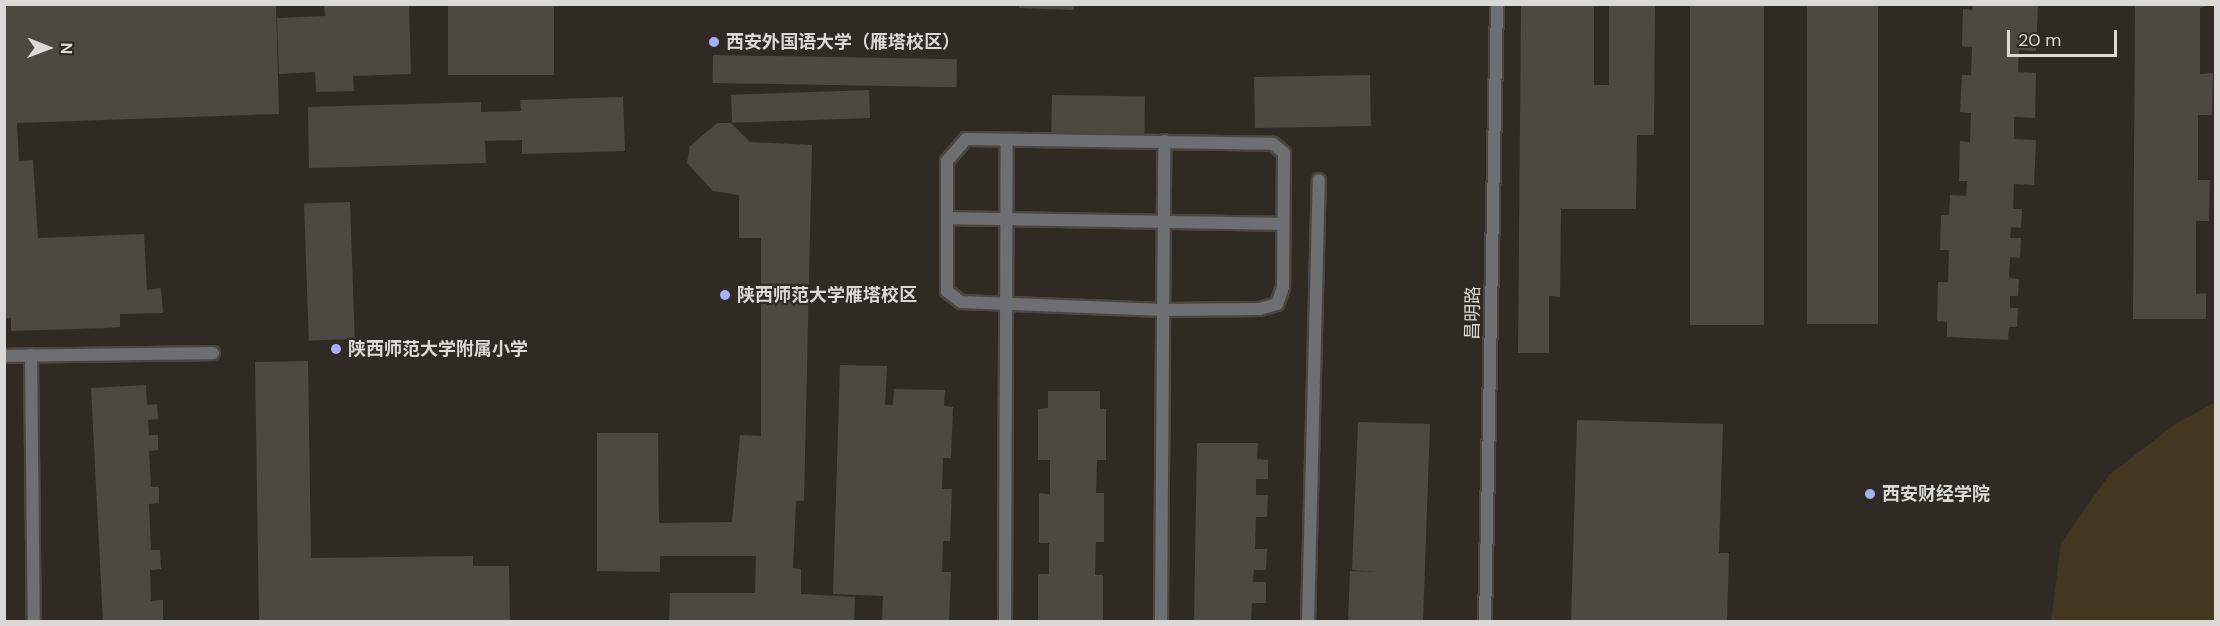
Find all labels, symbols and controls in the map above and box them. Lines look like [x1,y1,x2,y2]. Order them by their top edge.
north arrow [18,18,78,78]
scale bar [2010,18,2120,56]
text: 20 m [2018,28,2061,52]
place label: 西安外国语大学（雁塔校区） [726,31,960,53]
marker: 西安外国语大学（雁塔校区） [707,35,721,49]
text: N [56,42,77,54]
place label: 陕西师范大学雁塔校区 [737,284,917,306]
street label: 昌明路 [1462,286,1484,340]
marker: 陕西师范大学雁塔校区 [718,288,732,302]
place label: 陕西师范大学附属小学 [348,338,528,360]
marker: 陕西师范大学附属小学 [329,342,343,356]
place label: 西安财经学院 [1882,483,1990,505]
marker: 西安财经学院 [1863,487,1877,501]

